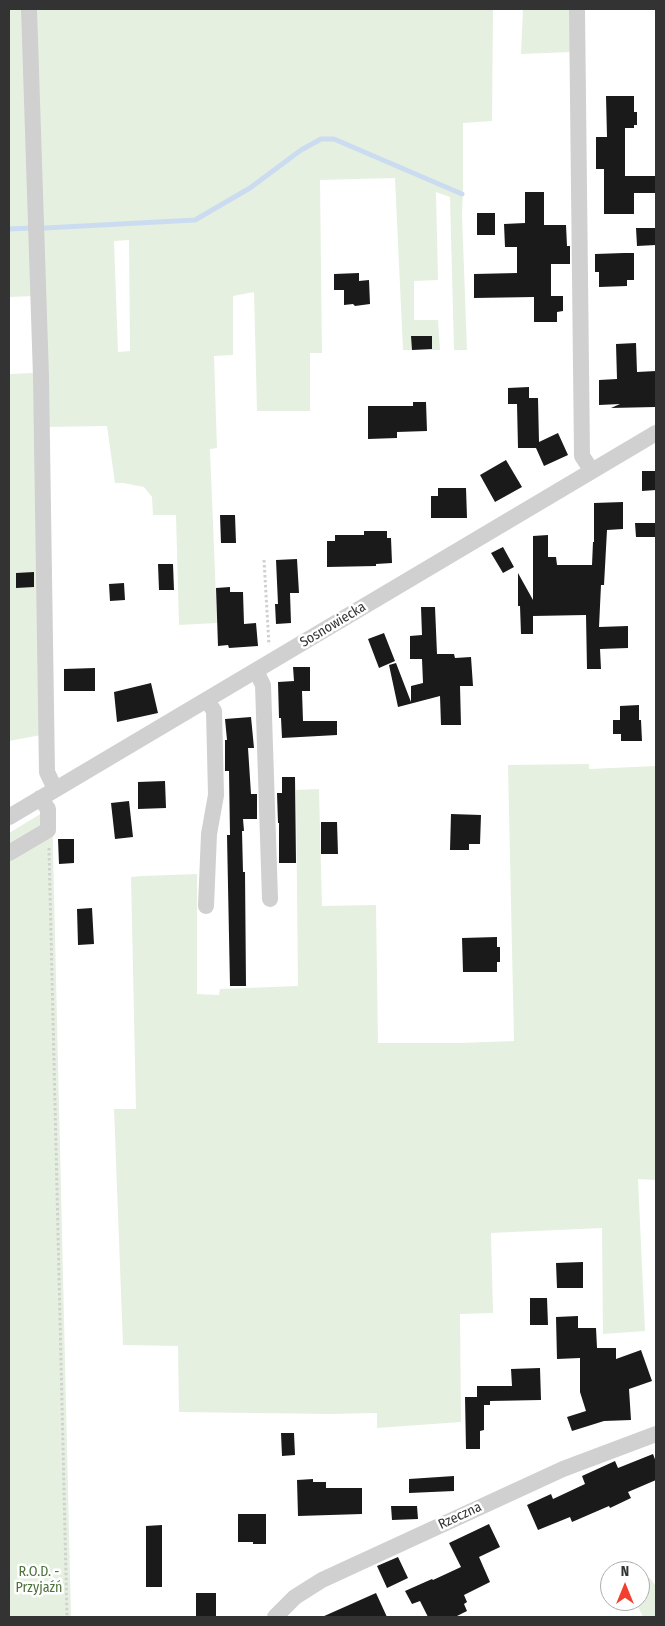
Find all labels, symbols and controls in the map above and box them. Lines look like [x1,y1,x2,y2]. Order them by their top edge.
street label: Sosnowiecka [297,599,369,651]
street label: Rzeczna [436,1499,484,1533]
north arrow [600,1561,650,1611]
text: N [621,1563,629,1580]
park label: R.O.D. - Przyjaźń [16,1564,62,1596]

